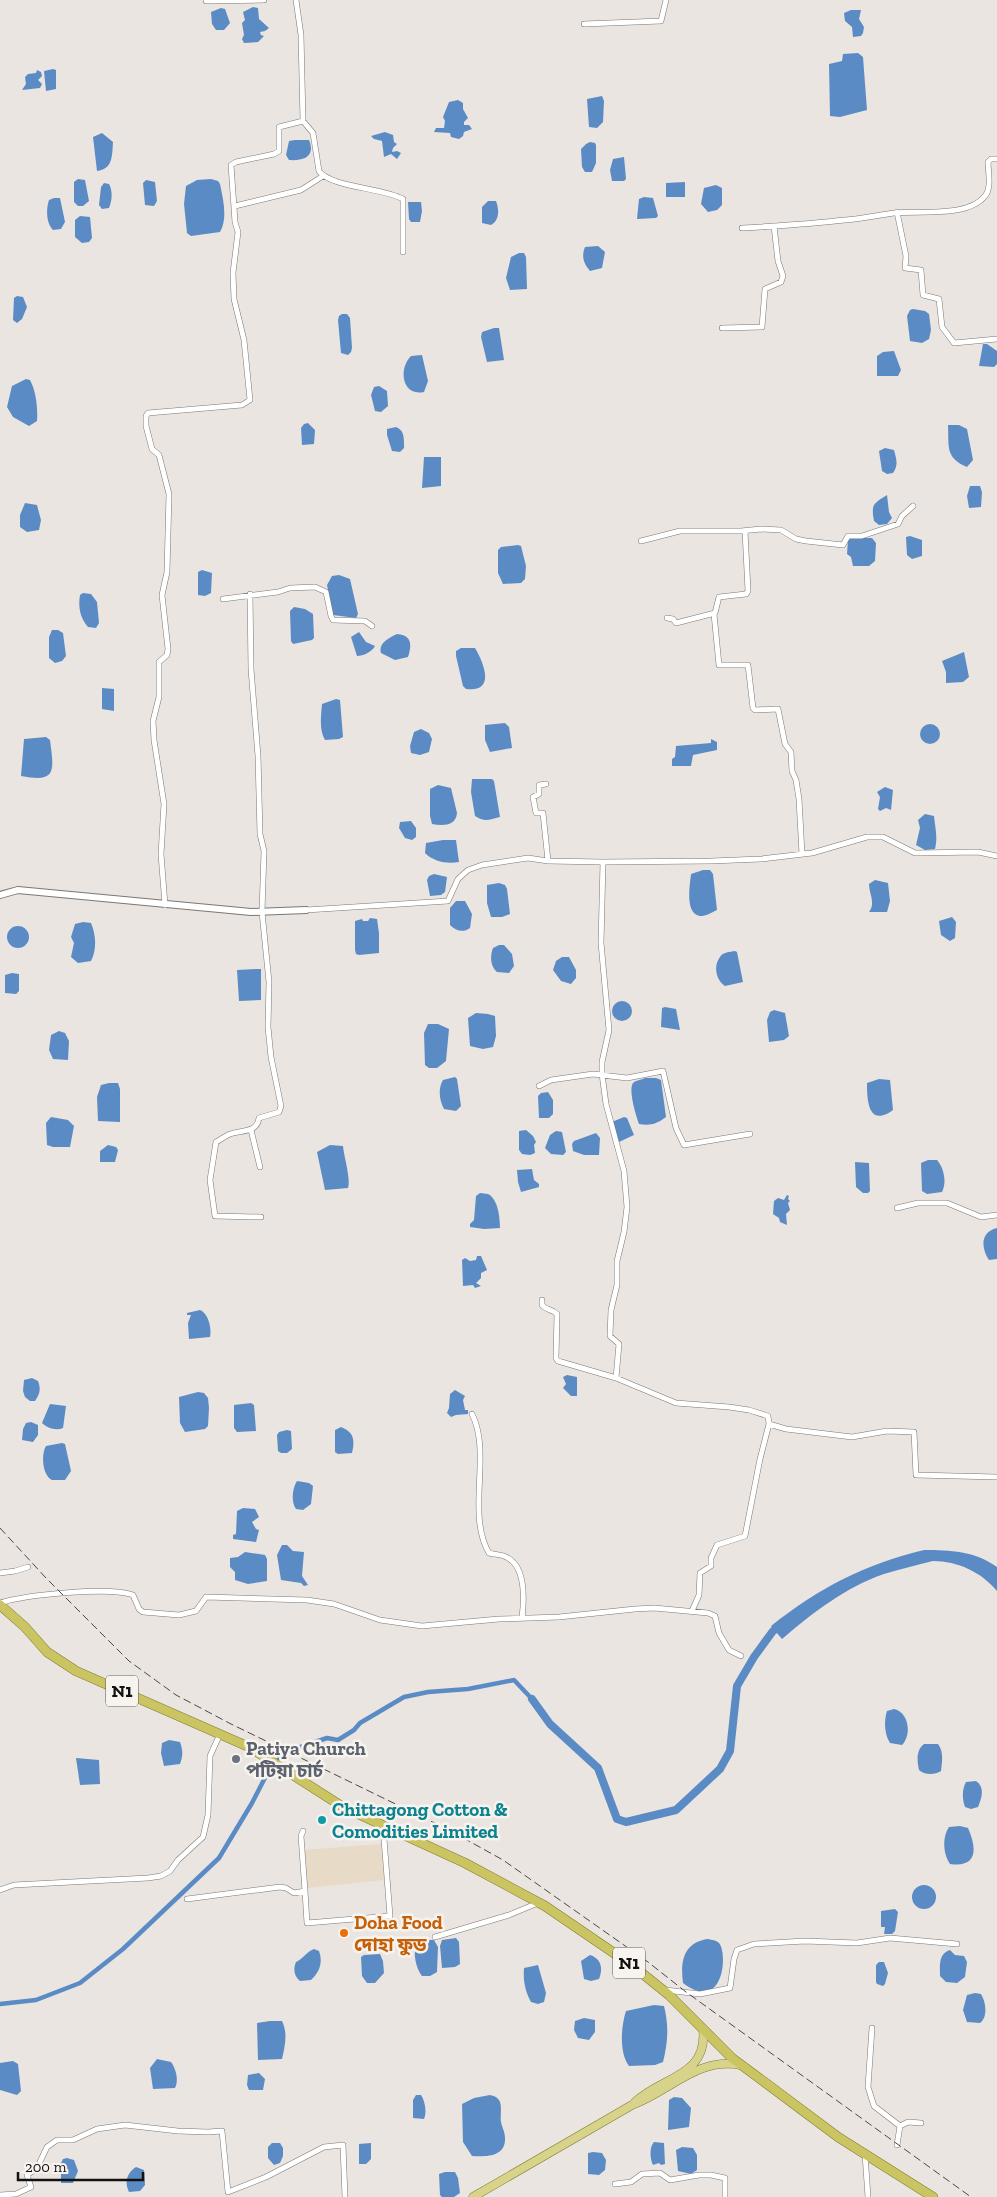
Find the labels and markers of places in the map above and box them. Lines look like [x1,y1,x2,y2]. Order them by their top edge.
place label: Patiya Church পটিয়া চার্চ [246,1737,366,1782]
marker: Patiya Church পটিয়া চার্চ [230,1753,242,1765]
place label: Chittagong Cotton & Comodities Limited [332,1798,508,1843]
marker: Chittagong Cotton & Comodities Limited [316,1814,328,1826]
place label: Doha Food দোহা ফুড [354,1911,443,1956]
marker: Doha Food দোহা ফুড [338,1927,350,1939]

